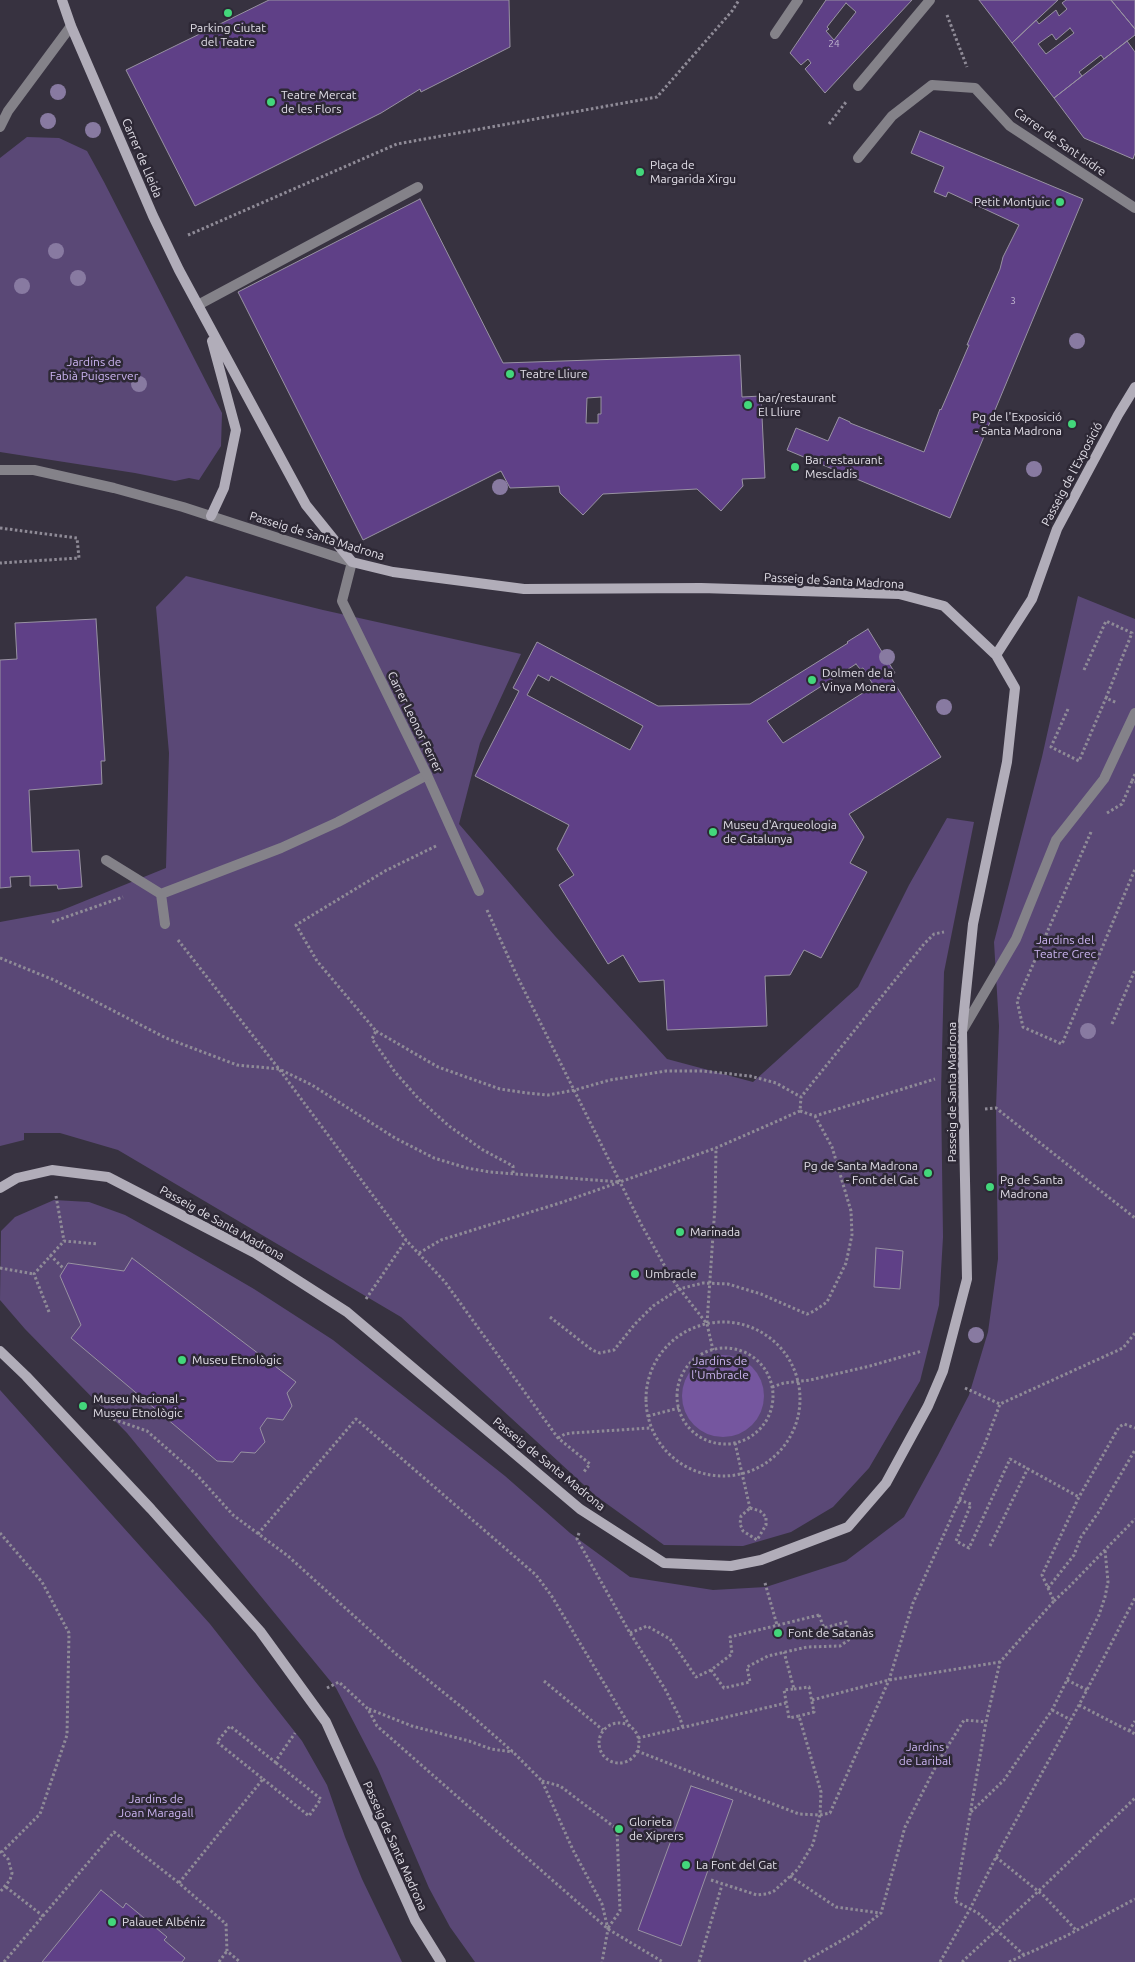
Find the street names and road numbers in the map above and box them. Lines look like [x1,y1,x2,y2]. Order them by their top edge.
street label: Carrer de Sant Isidre [1011,105,1109,179]
street label: Carrer de Lleida [119,116,165,200]
street label: Passeig de l'Exposició [1038,419,1106,529]
street label: Passeig de Santa Madrona [248,509,386,563]
street label: Passeig de Santa Madrona [764,570,904,592]
street label: Carrer Leonor Ferrer [384,669,446,775]
street label: Passeig de Santa Madrona [945,1022,959,1162]
street label: Passeig de Santa Madrona [157,1183,287,1263]
street label: Passeig de Santa Madrona [490,1414,608,1514]
street label: Passeig de Santa Madrona [360,1779,430,1913]

